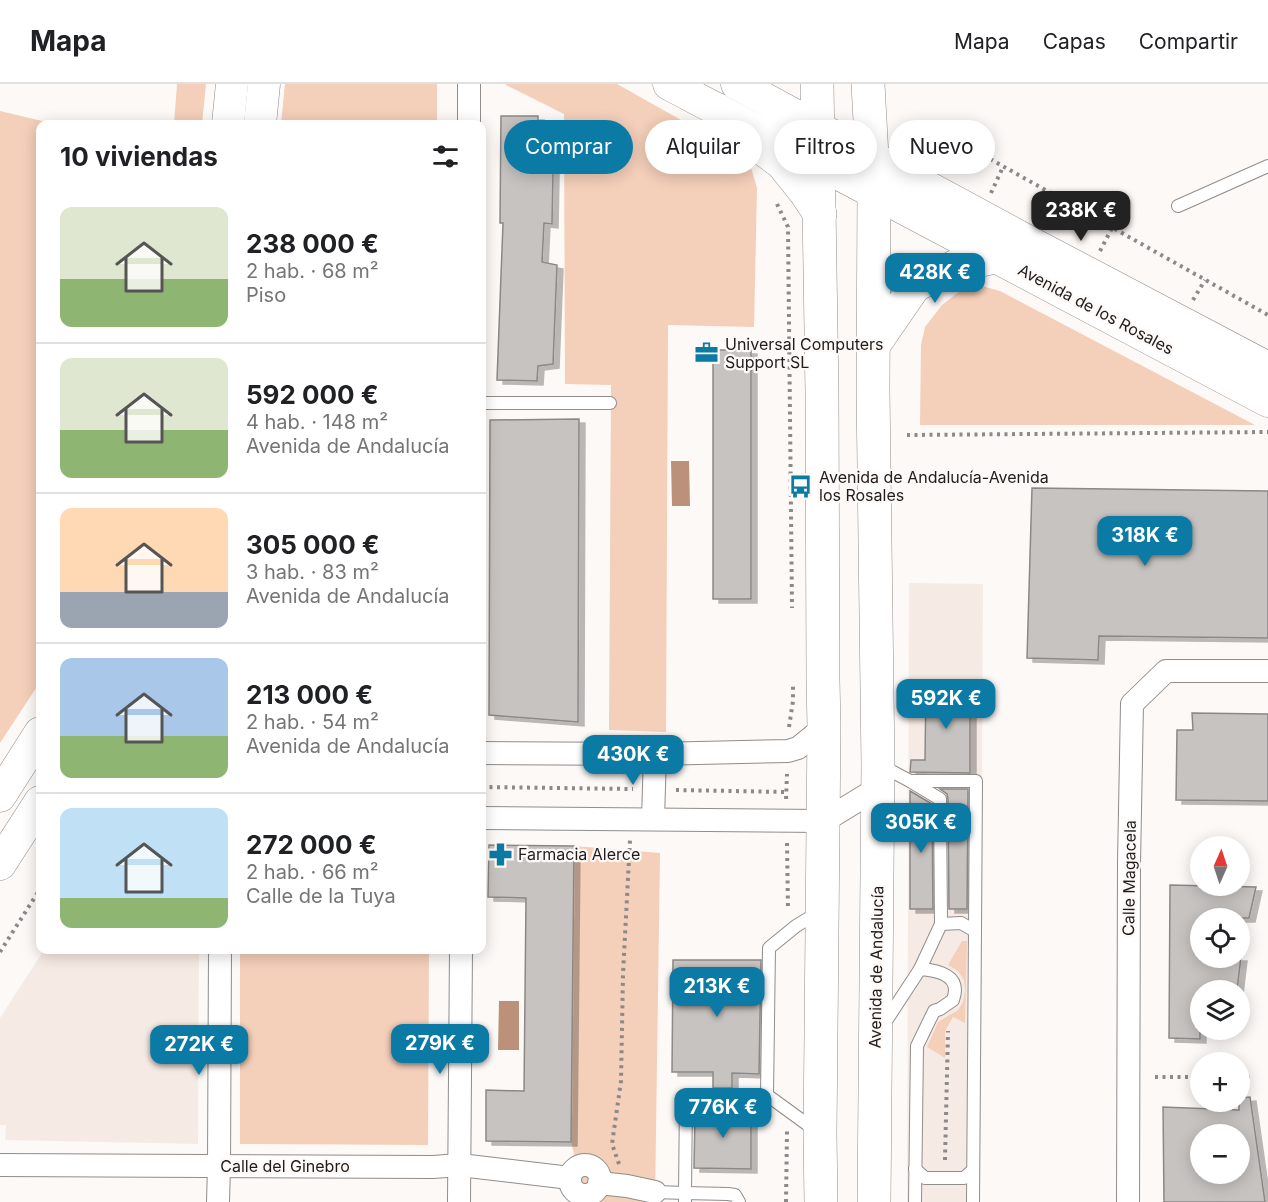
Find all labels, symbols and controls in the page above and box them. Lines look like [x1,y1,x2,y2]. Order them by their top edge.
text: Mapa [30,24,107,58]
text: Mapa [954,29,1010,54]
text: Capas [1043,29,1106,54]
text: Compartir [1139,29,1238,54]
chip: Comprar [504,120,633,174]
chip: Alquilar [645,120,762,174]
chip: Filtros [774,120,877,174]
chip: Nuevo [889,120,995,174]
icon: filters [429,140,462,173]
text: 10 viviendas [60,141,218,172]
pin: 238K € [1032,191,1130,242]
text: 238K € [1045,198,1117,222]
text: 238 000 € [246,228,379,259]
icon: home [108,231,180,303]
pin: 428K € [886,253,984,304]
text: 2 hab. · 68 m² [246,259,379,283]
street label: Avenida de los Rosales [1015,259,1177,359]
text: 428K € [899,260,971,284]
text: Piso [246,283,286,307]
place label: Universal Computers Support SL [725,334,884,372]
office icon: Universal Computers Support SL [694,340,720,366]
text: 592 000 € [246,379,379,410]
icon: home [108,382,180,454]
text: 4 hab. · 148 m² [246,410,388,434]
text: Avenida de Andalucía [246,434,450,458]
place label: Avenida de Andalucía-Avenida los Rosales [819,467,1049,505]
bus stop icon: Avenida de Andalucía-Avenida los Rosales [788,473,814,499]
pin: 318K € [1096,516,1194,567]
text: 318K € [1111,523,1179,547]
text: 305 000 € [246,529,380,560]
icon: home [108,532,180,604]
text: 3 hab. · 83 m² [246,560,379,584]
text: Avenida de Andalucía [246,584,450,608]
text: 213 000 € [246,679,373,710]
pin: 592K € [897,679,995,730]
icon: home [108,682,180,754]
text: 592K € [910,686,982,710]
text: 2 hab. · 54 m² [246,710,379,734]
text: Avenida de Andalucía [246,734,450,758]
pin: 430K € [584,735,682,786]
text: 430K € [597,742,669,766]
pin: 305K € [872,803,970,854]
text: 305K € [885,810,957,834]
street label: Calle Magacela [1118,820,1140,936]
text: 272 000 € [246,829,377,860]
icon: home [108,832,180,904]
north arrow [1190,836,1250,896]
map controls [1190,836,1250,1184]
pharmacy icon: Farmacia Alerce [487,841,513,867]
place label: Farmacia Alerce [518,844,640,864]
text: 2 hab. · 66 m² [246,860,379,884]
text: Calle de la Tuya [246,884,396,908]
street label: Avenida de Andalucía [865,885,887,1049]
button: locate [1190,908,1250,968]
pin: 213K € [668,967,766,1018]
text: 213K € [684,974,750,998]
button: layers [1190,980,1250,1040]
pin: 279K € [391,1024,489,1075]
pin: 272K € [150,1025,248,1076]
text: 279K € [405,1031,475,1055]
text: 272K € [164,1032,234,1056]
button: + [1190,1052,1250,1112]
pin: 776K € [674,1088,772,1139]
text: 776K € [688,1095,758,1119]
button: − [1190,1124,1250,1184]
street label: Calle del Ginebro [220,1156,350,1176]

